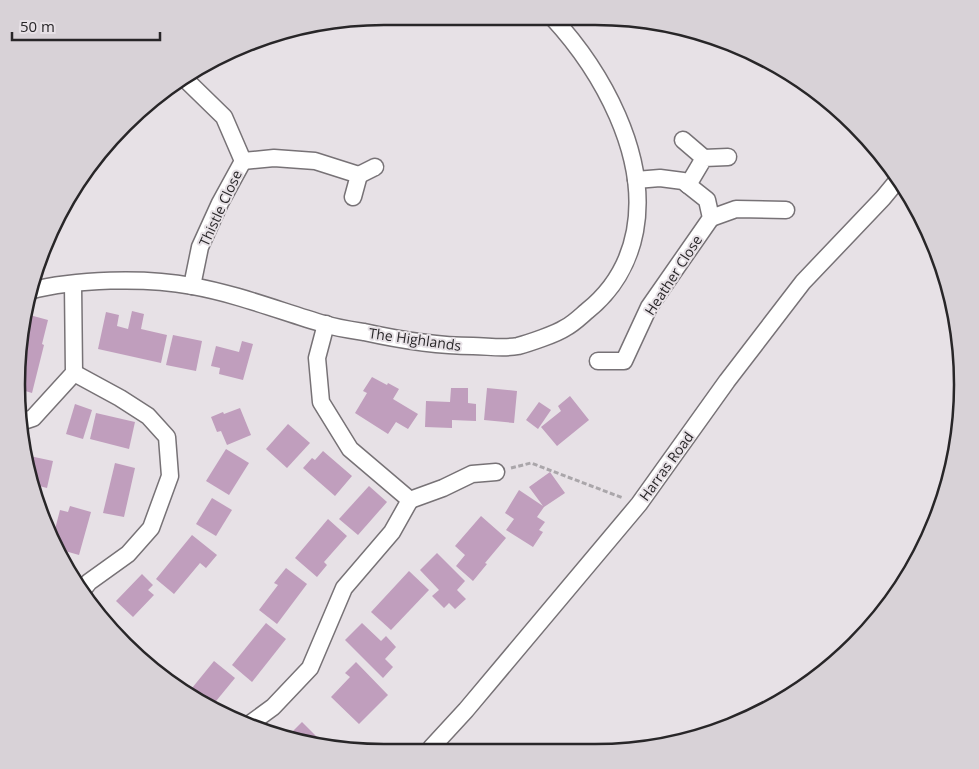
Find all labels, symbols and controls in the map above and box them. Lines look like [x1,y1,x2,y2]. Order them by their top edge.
scale bar [12,10,160,42]
text: 50 m [20,16,55,36]
street label: Thistle Close [194,167,246,249]
street label: Heather Close [640,231,706,319]
street label: The Highlands [368,323,463,355]
street label: Harras Road [634,428,698,504]

